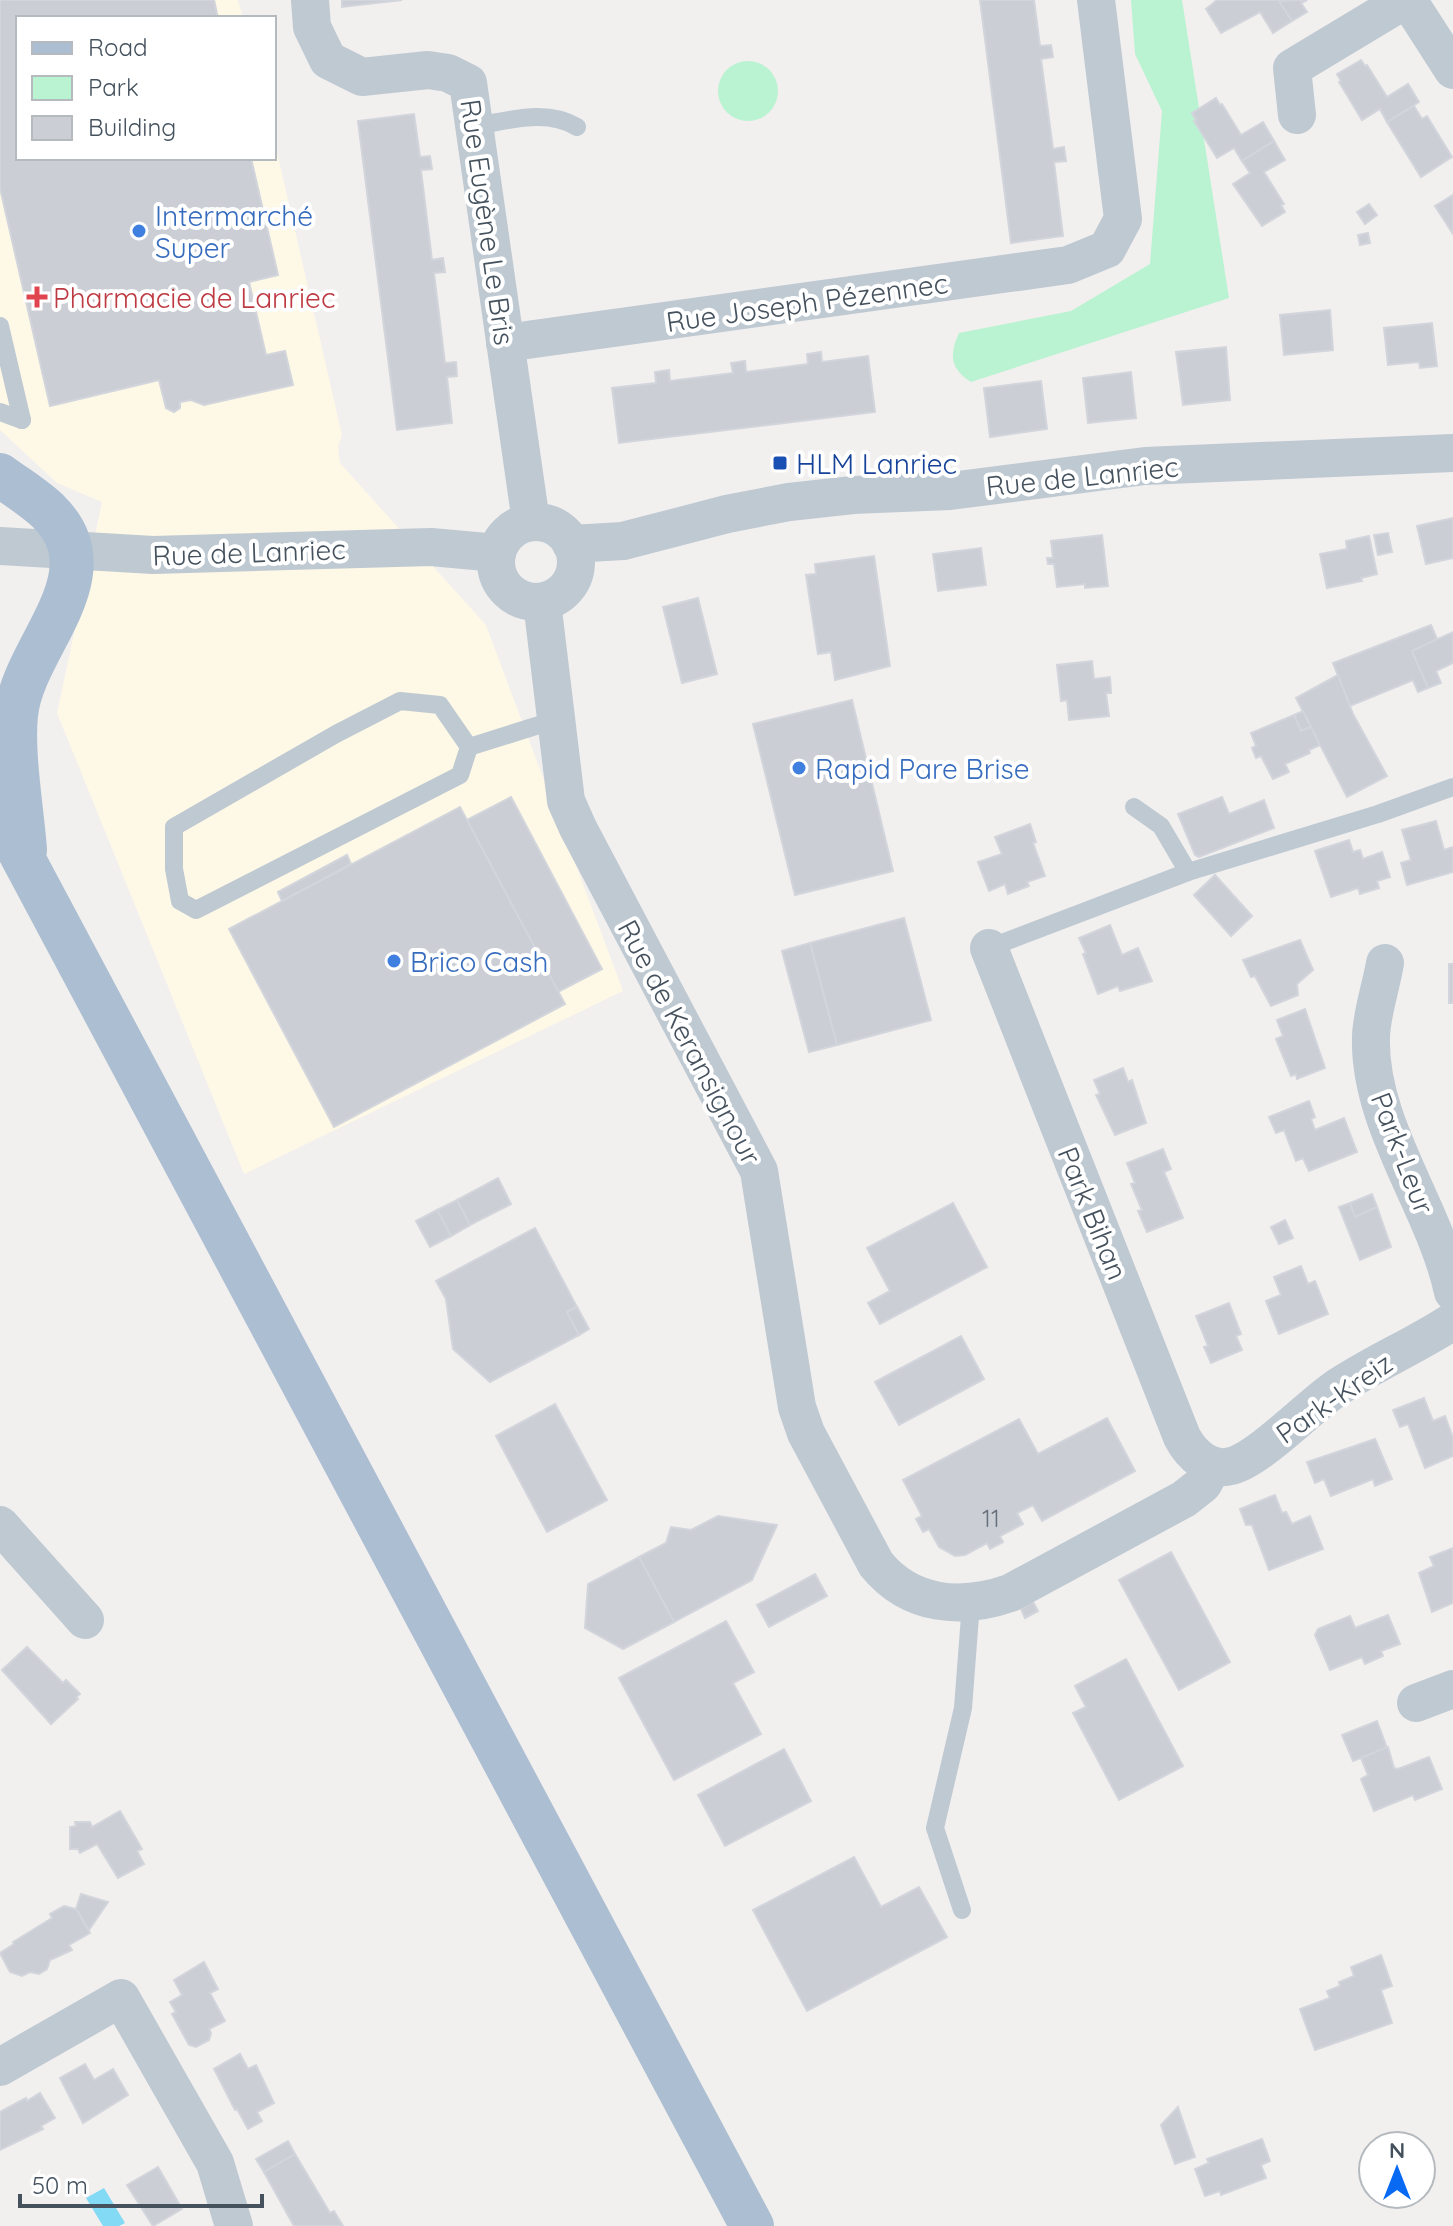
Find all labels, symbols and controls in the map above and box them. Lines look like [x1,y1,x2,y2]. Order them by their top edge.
legend [16,16,276,160]
text: Road [88,32,148,62]
text: Park [88,72,139,102]
street label: Rue Eugène Le Bris [453,97,523,347]
text: Building [88,112,176,142]
place label: Intermarché Super [155,198,313,265]
marker: Intermarché Super [130,222,148,240]
street label: Rue Joseph Pézennec [664,265,950,339]
place label: Pharmacie de Lanriec [53,280,335,315]
marker: Pharmacie de Lanriec [28,288,46,306]
place label: HLM Lanriec [796,446,957,481]
street label: Rue de Lanriec [984,448,1180,504]
marker: HLM Lanriec [771,454,789,472]
street label: Rue de Lanriec [152,531,346,573]
place label: Rapid Pare Brise [815,751,1030,786]
marker: Rapid Pare Brise [790,759,808,777]
street label: Rue de Keransignour [611,914,770,1171]
place label: Brico Cash [410,944,548,979]
marker: Brico Cash [385,952,403,970]
street label: Park-Leur [1364,1087,1442,1219]
street label: Park Bihan [1051,1141,1135,1285]
street label: Park-Kreiz [1269,1345,1399,1451]
house number: 11 [982,1503,1000,1533]
north arrow [1357,2130,1437,2210]
text: N [1389,2136,1405,2164]
scale bar [20,2158,262,2208]
text: 50 m [32,2170,88,2200]

